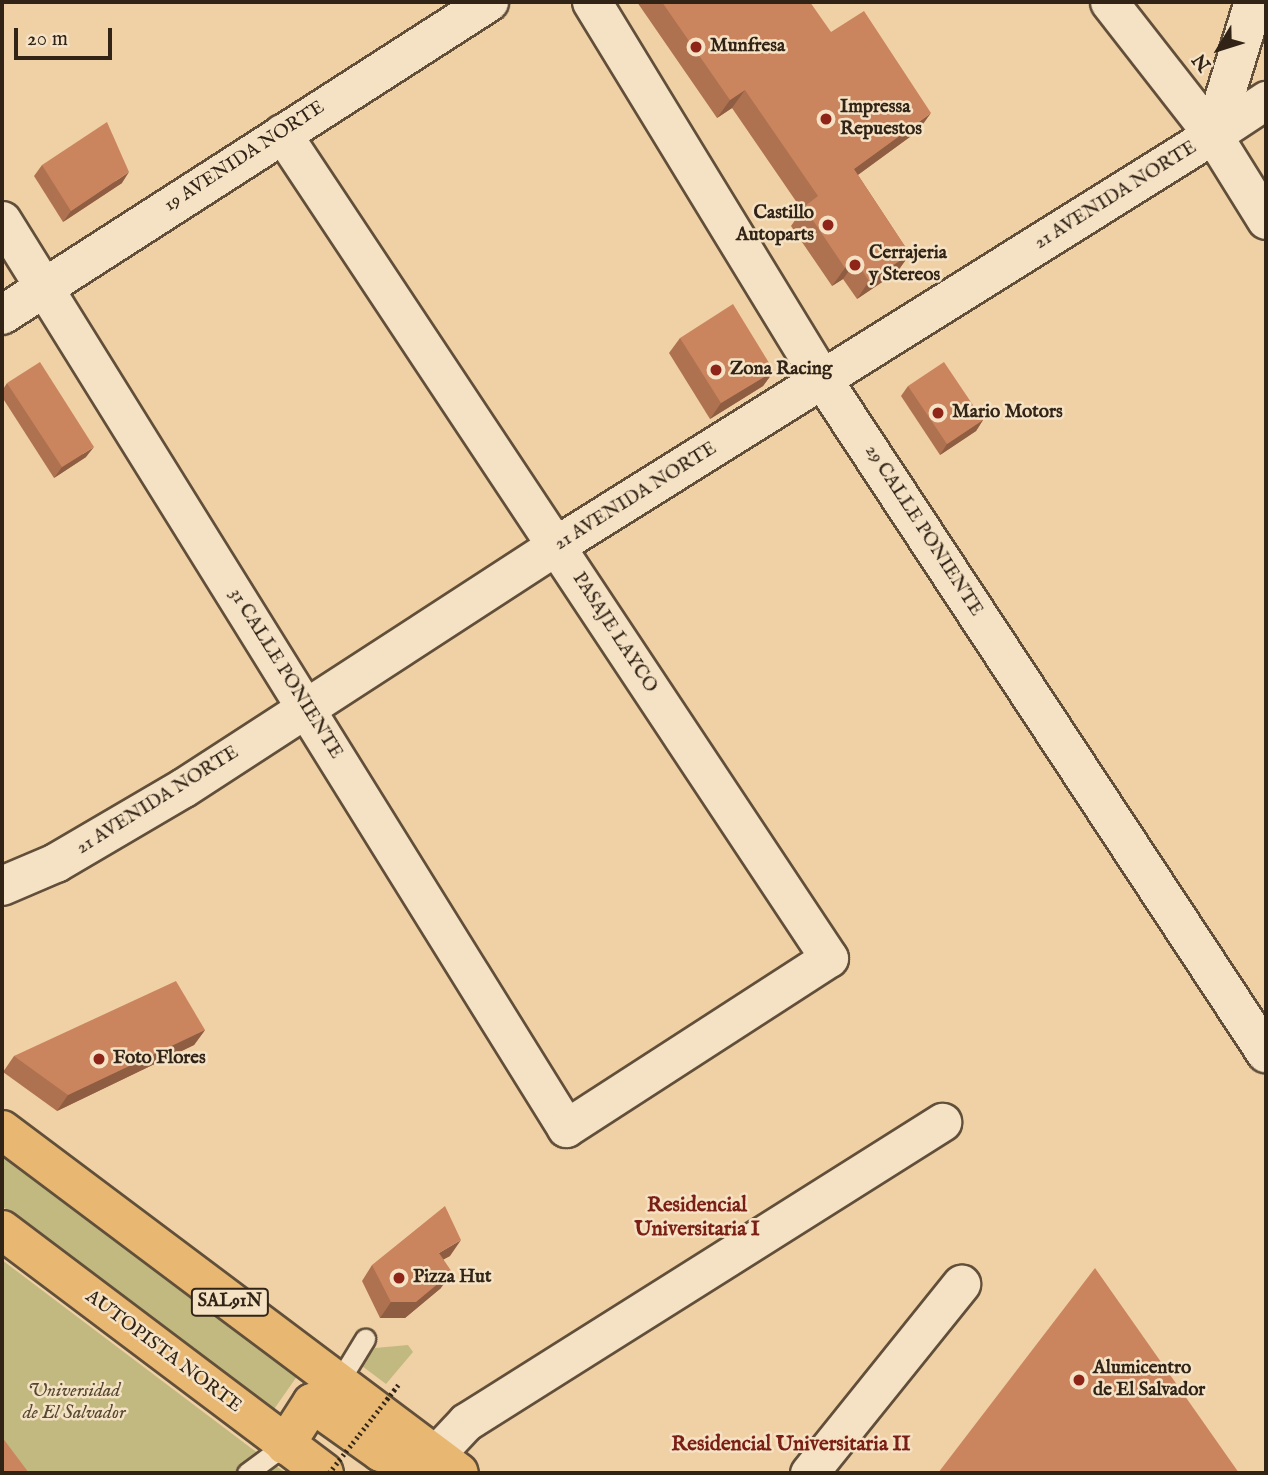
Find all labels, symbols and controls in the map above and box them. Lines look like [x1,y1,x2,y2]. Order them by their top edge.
scale bar [18,14,116,58]
north arrow [1184,14,1254,84]
text: 20 m [27,26,68,53]
place label: Munfresa [710,36,785,58]
marker: Munfresa [688,39,704,55]
text: N [1188,48,1217,76]
street label: 19 AVENIDA NORTE [161,97,329,217]
place label: Impressa Repuestos [840,97,922,141]
marker: Impressa Repuestos [818,111,834,127]
street label: 21 AVENIDA NORTE [1031,137,1201,255]
place label: Castillo Autoparts [736,203,814,247]
marker: Castillo Autoparts [820,217,836,233]
place label: Cerrajeria y Stereos [869,243,947,287]
marker: Cerrajeria y Stereos [847,257,863,273]
place label: Zona Racing [730,359,832,381]
marker: Zona Racing [708,362,724,378]
place label: Mario Motors [952,402,1063,424]
marker: Mario Motors [930,405,946,421]
street label: 21 AVENIDA NORTE [551,438,721,556]
street label: 29 CALLE PONIENTE [859,441,987,621]
street label: PASAJE LAYCO [567,569,661,697]
street label: 31 CALLE PONIENTE [223,585,347,763]
street label: 21 AVENIDA NORTE [73,742,243,860]
place label: Foto Flores [113,1048,206,1070]
marker: Foto Flores [91,1051,107,1067]
district label: Residencial Universitaria I [634,1193,760,1243]
place label: Pizza Hut [413,1267,491,1289]
marker: Pizza Hut [391,1270,407,1286]
street label: AUTOPISTA NORTE [80,1286,246,1418]
road number: SAL91N [190,1288,270,1316]
place label: Alumicentro de El Salvador [1093,1358,1205,1402]
marker: Alumicentro de El Salvador [1071,1372,1087,1388]
park label: Universidad de El Salvador [23,1381,125,1425]
district label: Residencial Universitaria II [671,1432,911,1458]

